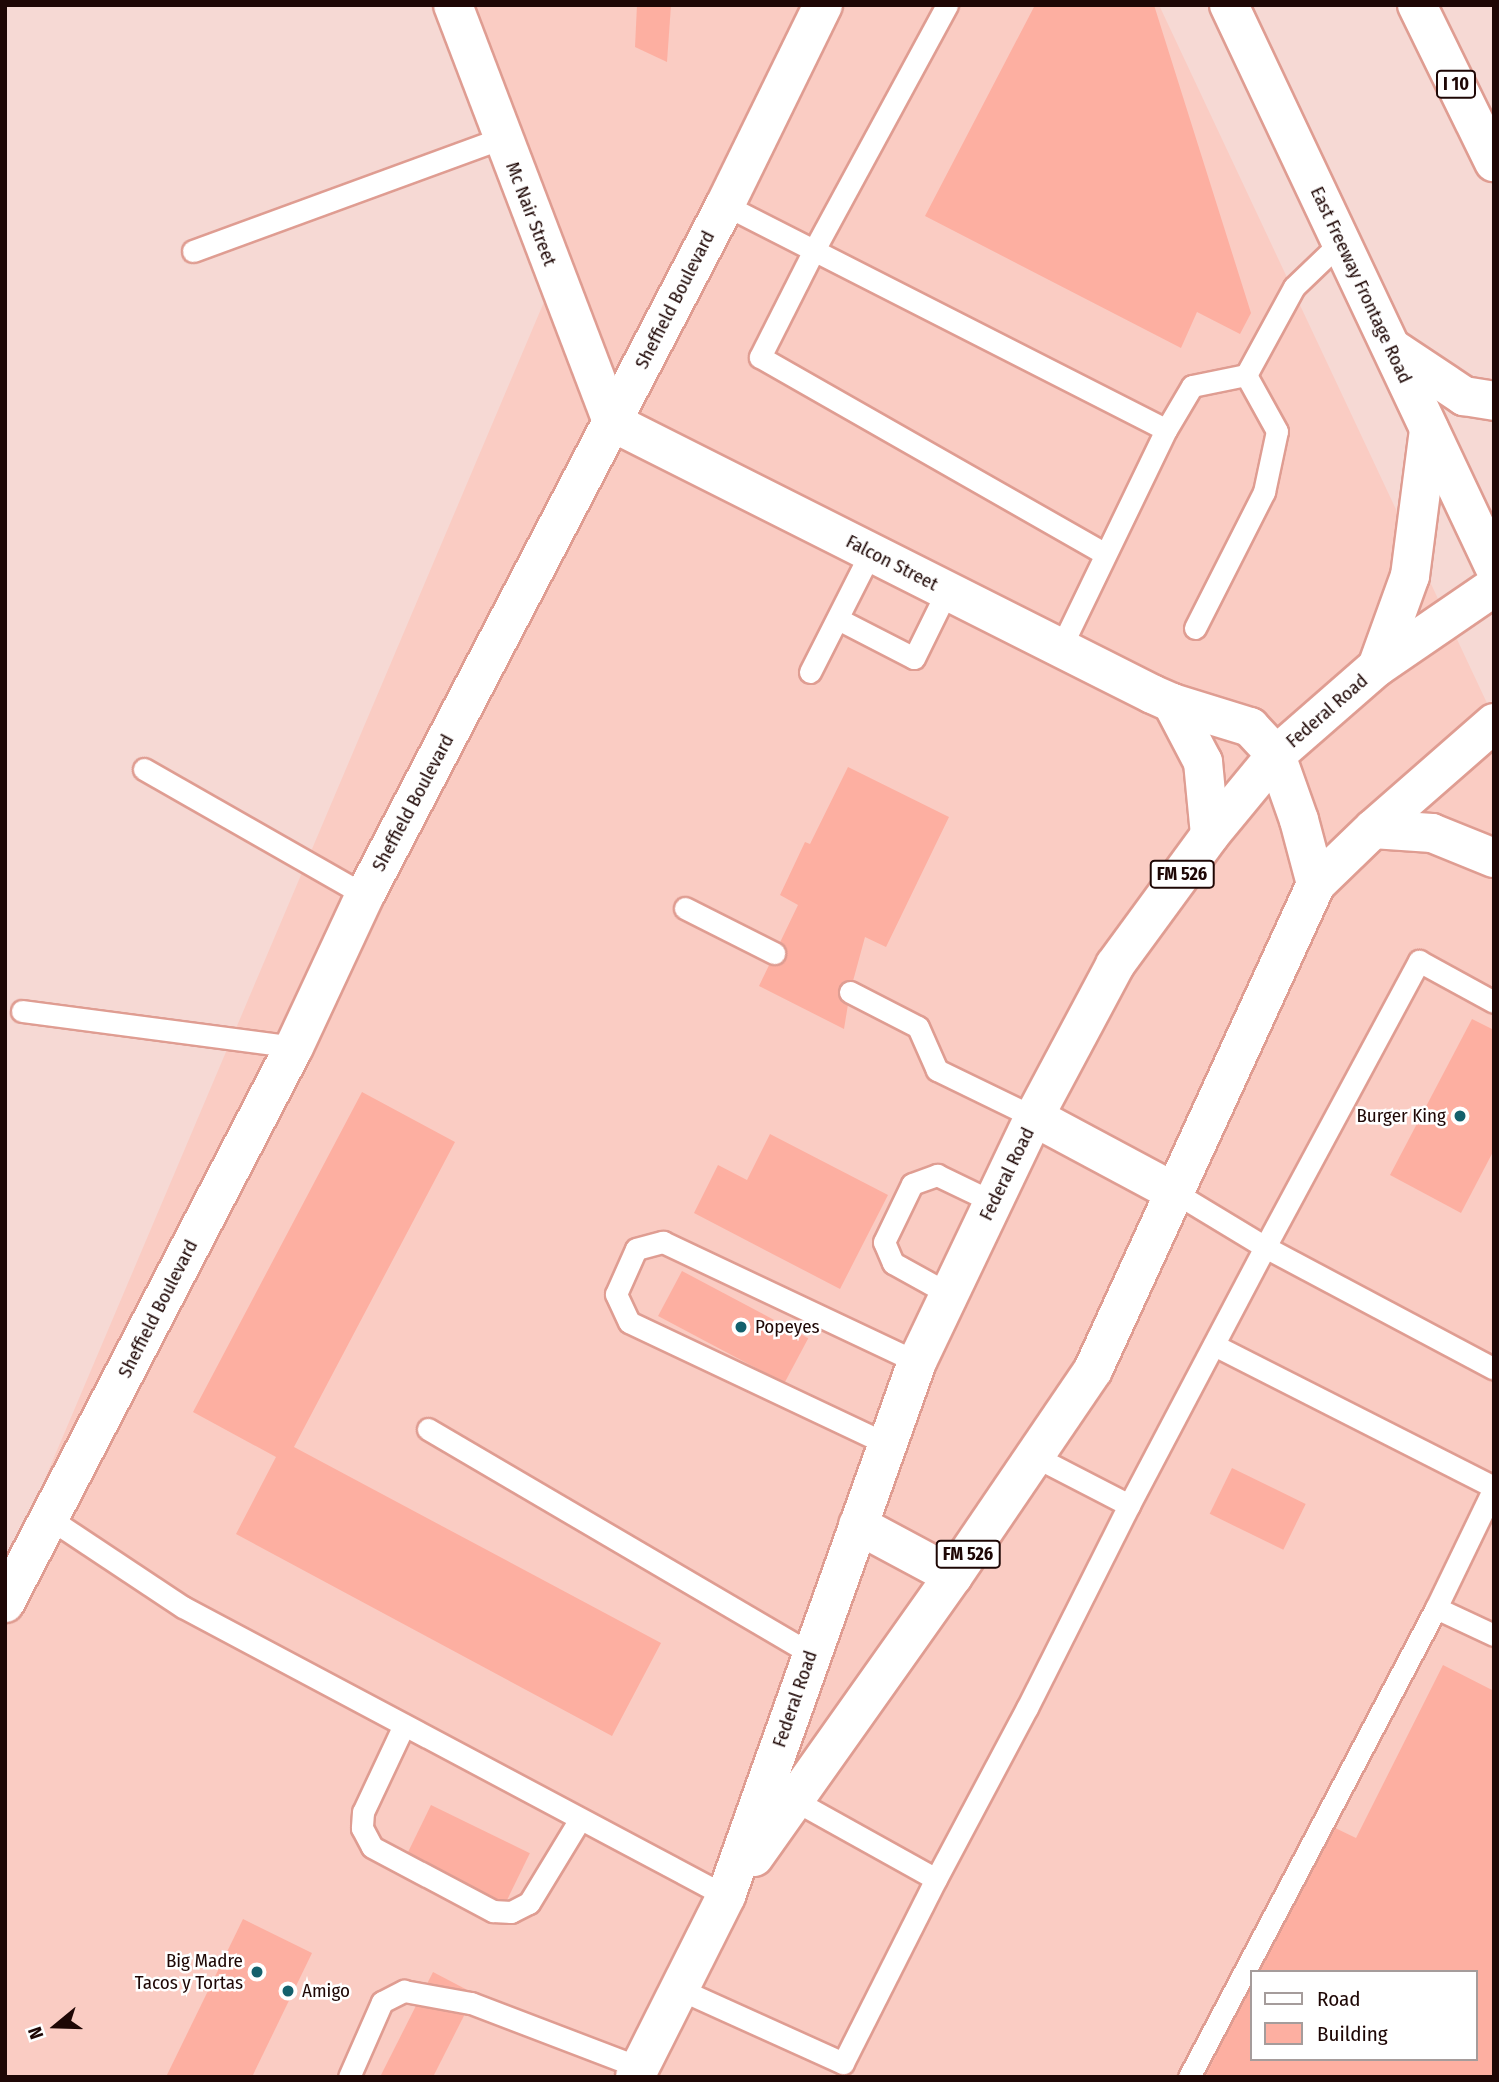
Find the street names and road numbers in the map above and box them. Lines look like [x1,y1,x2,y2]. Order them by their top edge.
road number: I 10 [1435,70,1477,98]
street label: Mc Nair Street [501,159,561,269]
street label: East Freeway Frontage Road [1305,183,1417,387]
street label: Sheffield Boulevard [630,227,720,373]
street label: Falcon Street [842,530,942,596]
street label: Federal Road [1282,669,1372,753]
street label: Sheffield Boulevard [367,731,459,875]
road number: FM 526 [1149,860,1215,888]
street label: Federal Road [975,1124,1039,1224]
street label: Sheffield Boulevard [113,1236,203,1382]
road number: FM 526 [935,1540,1001,1568]
street label: Federal Road [768,1648,822,1750]

